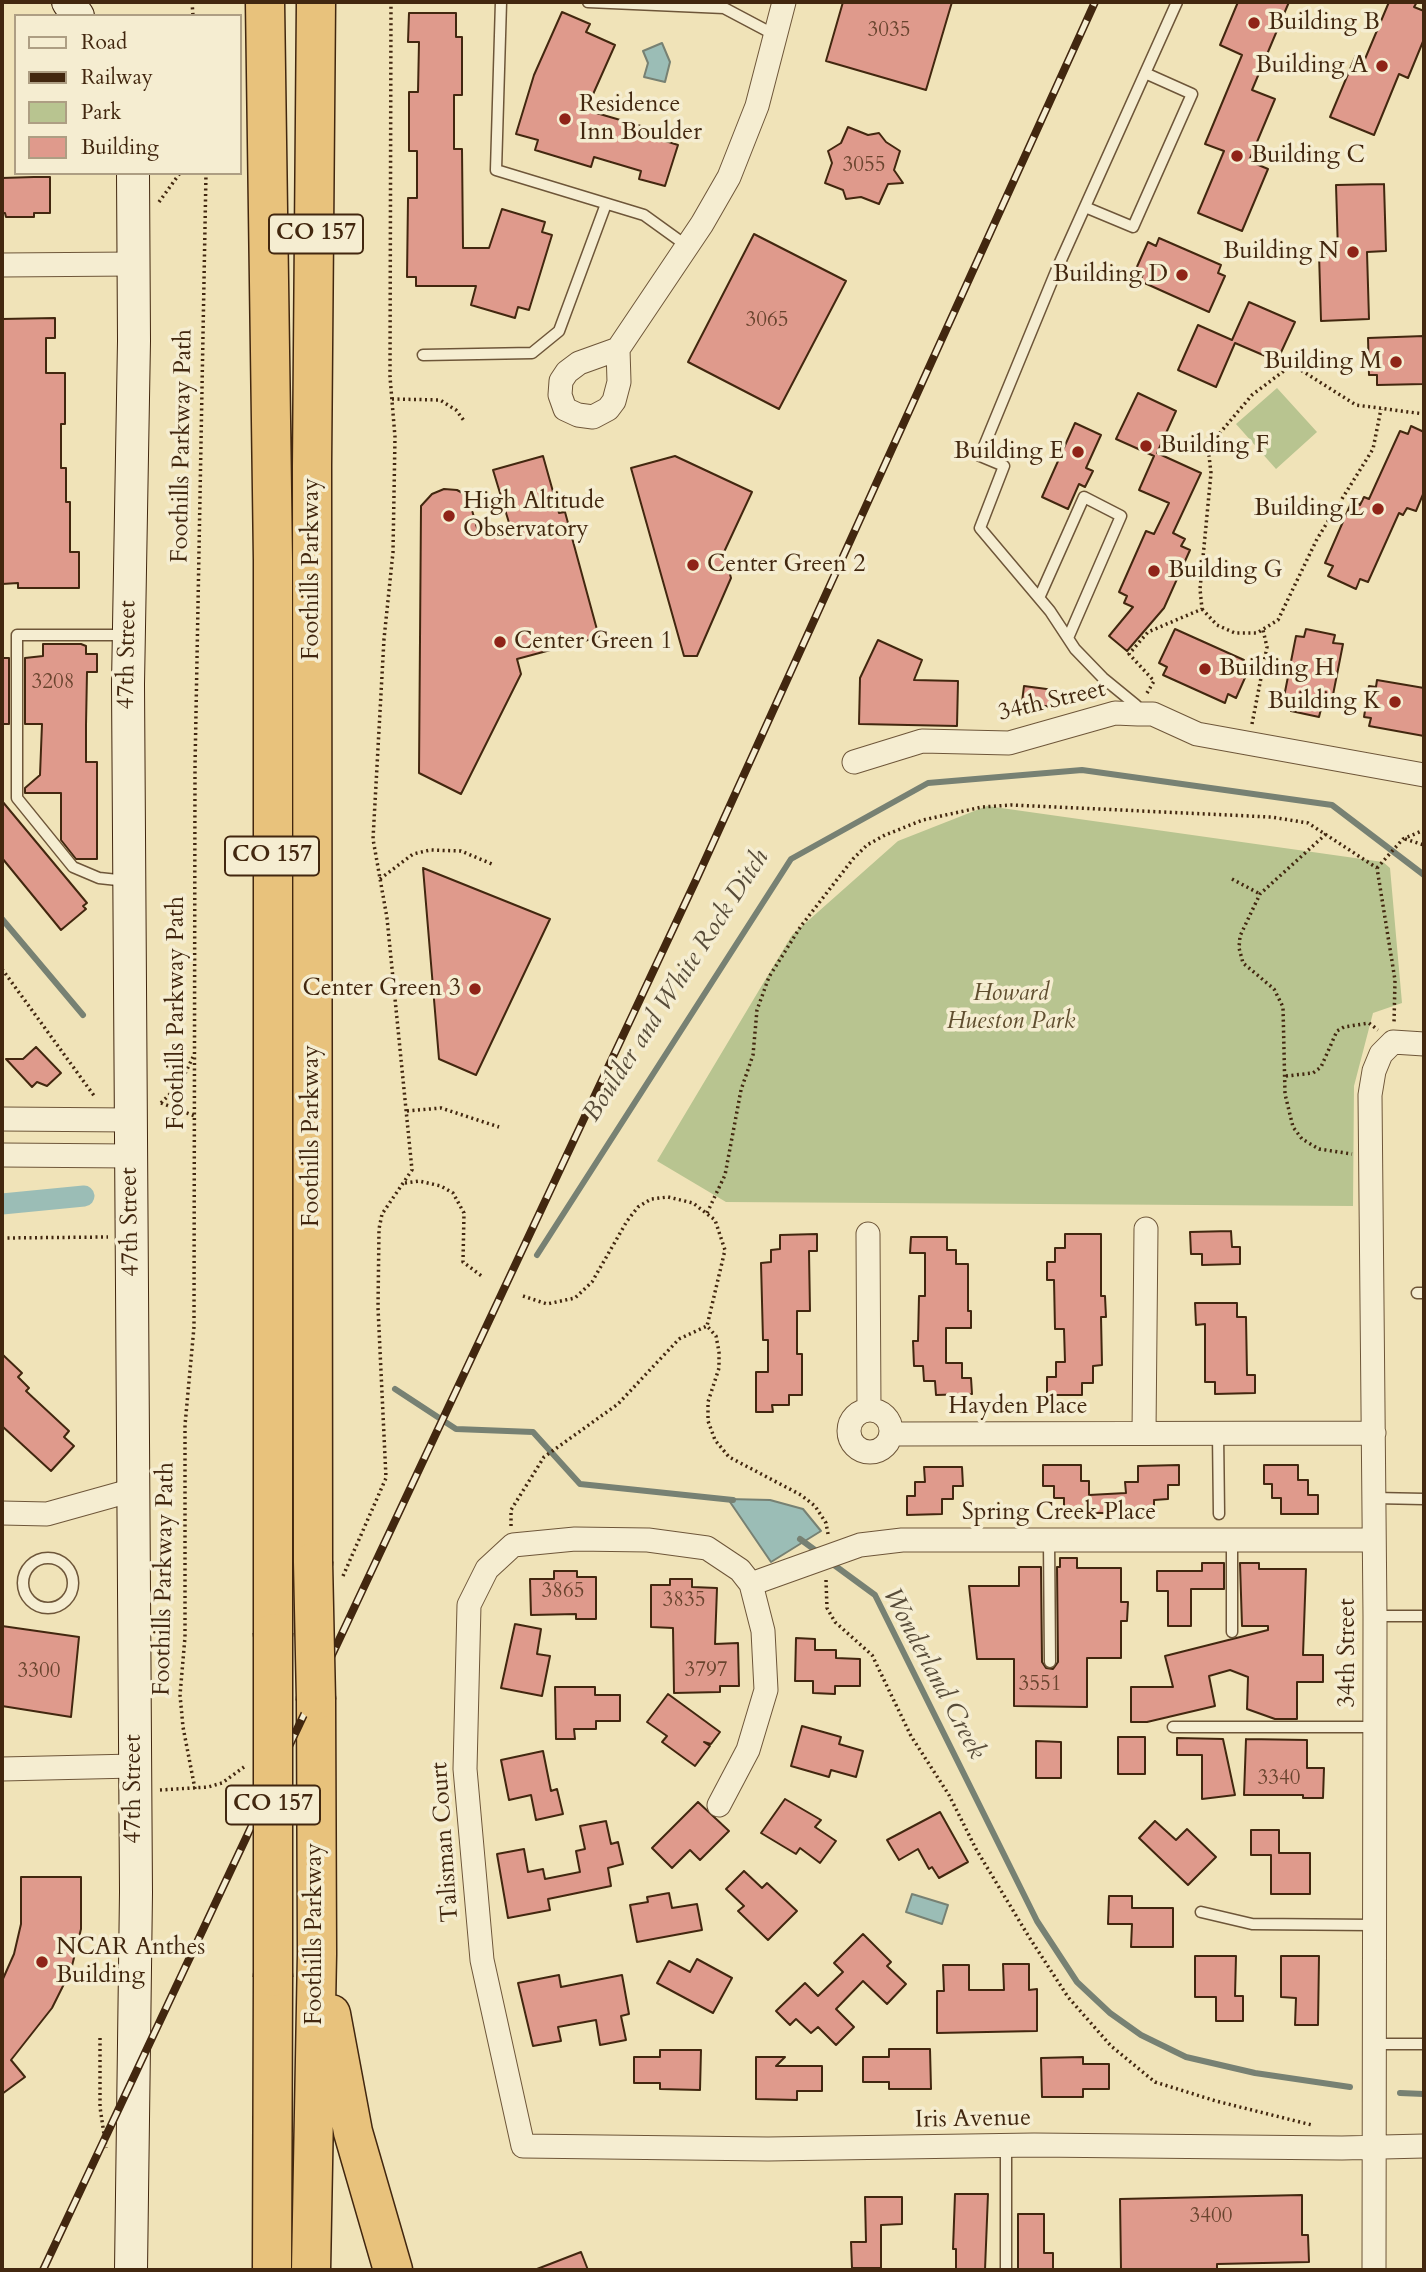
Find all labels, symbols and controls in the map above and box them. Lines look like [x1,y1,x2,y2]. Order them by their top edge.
place label: Building B [1268,9,1380,37]
legend [14,14,242,175]
marker: Building B [1246,15,1262,31]
house number: 3035 [867,18,911,44]
text: Road [81,28,127,57]
place label: Building A [1256,52,1368,80]
marker: Building A [1374,58,1390,74]
text: Railway [81,63,153,92]
place label: Residence Inn Boulder [579,91,702,147]
text: Park [81,98,121,127]
marker: Residence Inn Boulder [557,111,573,127]
text: Building [81,133,159,162]
place label: Building C [1251,142,1365,170]
marker: Building C [1229,148,1245,164]
house number: 3055 [842,153,886,179]
road number: CO 157 [269,215,363,254]
place label: Building N [1223,238,1339,266]
marker: Building N [1345,244,1361,260]
place label: Building D [1053,261,1168,289]
marker: Building D [1174,267,1190,283]
house number: 3065 [745,308,789,334]
street label: Foothills Parkway Path [167,329,199,563]
place label: Building M [1264,348,1382,376]
marker: Building M [1388,354,1404,370]
place label: Building F [1160,432,1269,460]
place label: Building E [954,438,1064,466]
marker: Building F [1138,438,1154,454]
marker: Building E [1070,444,1086,460]
street label: Foothills Parkway [298,478,326,660]
place label: High Altitude Observatory [463,488,605,544]
place label: Building L [1254,495,1364,523]
marker: Building L [1370,501,1386,517]
marker: High Altitude Observatory [441,508,457,524]
place label: Center Green 2 [707,551,865,579]
marker: Center Green 2 [685,557,701,573]
place label: Building G [1168,557,1282,585]
marker: Building G [1146,563,1162,579]
street label: 47th Street [113,600,143,710]
place label: Center Green 1 [514,628,672,656]
marker: Center Green 1 [492,634,508,650]
place label: Building H [1219,655,1334,683]
marker: Building H [1197,661,1213,677]
house number: 3208 [31,670,75,696]
street label: 34th Street [995,676,1109,728]
place label: Building K [1268,688,1381,716]
marker: Building K [1387,694,1403,710]
road number: CO 157 [225,836,319,876]
water label: Boulder and White Rock Ditch [577,844,777,1128]
street label: Foothills Parkway Path [163,896,191,1130]
place label: Center Green 3 [303,975,461,1003]
park label: Howard Hueston Park [947,980,1075,1036]
marker: Center Green 3 [467,981,483,997]
street label: Foothills Parkway [298,1045,326,1227]
street label: 47th Street [116,1167,146,1277]
street label: Hayden Place [948,1393,1088,1421]
street label: Foothills Parkway Path [149,1462,181,1696]
street label: Spring Creek Place [962,1499,1156,1527]
house number: 3865 [541,1579,585,1605]
water label: Wonderland Creek [875,1583,991,1765]
house number: 3835 [662,1588,706,1614]
street label: 34th Street [1334,1598,1362,1708]
house number: 3797 [684,1658,728,1684]
house number: 3300 [17,1659,61,1685]
house number: 3551 [1018,1672,1062,1698]
street label: 47th Street [120,1734,148,1844]
street label: Talisman Court [426,1761,466,1923]
house number: 3340 [1257,1766,1301,1792]
road number: CO 157 [226,1786,320,1824]
street label: Foothills Parkway [301,1843,329,2025]
place label: NCAR Anthes Building [56,1934,205,1990]
marker: NCAR Anthes Building [34,1954,50,1970]
street label: Iris Avenue [915,2105,1031,2135]
house number: 3400 [1189,2204,1233,2230]

